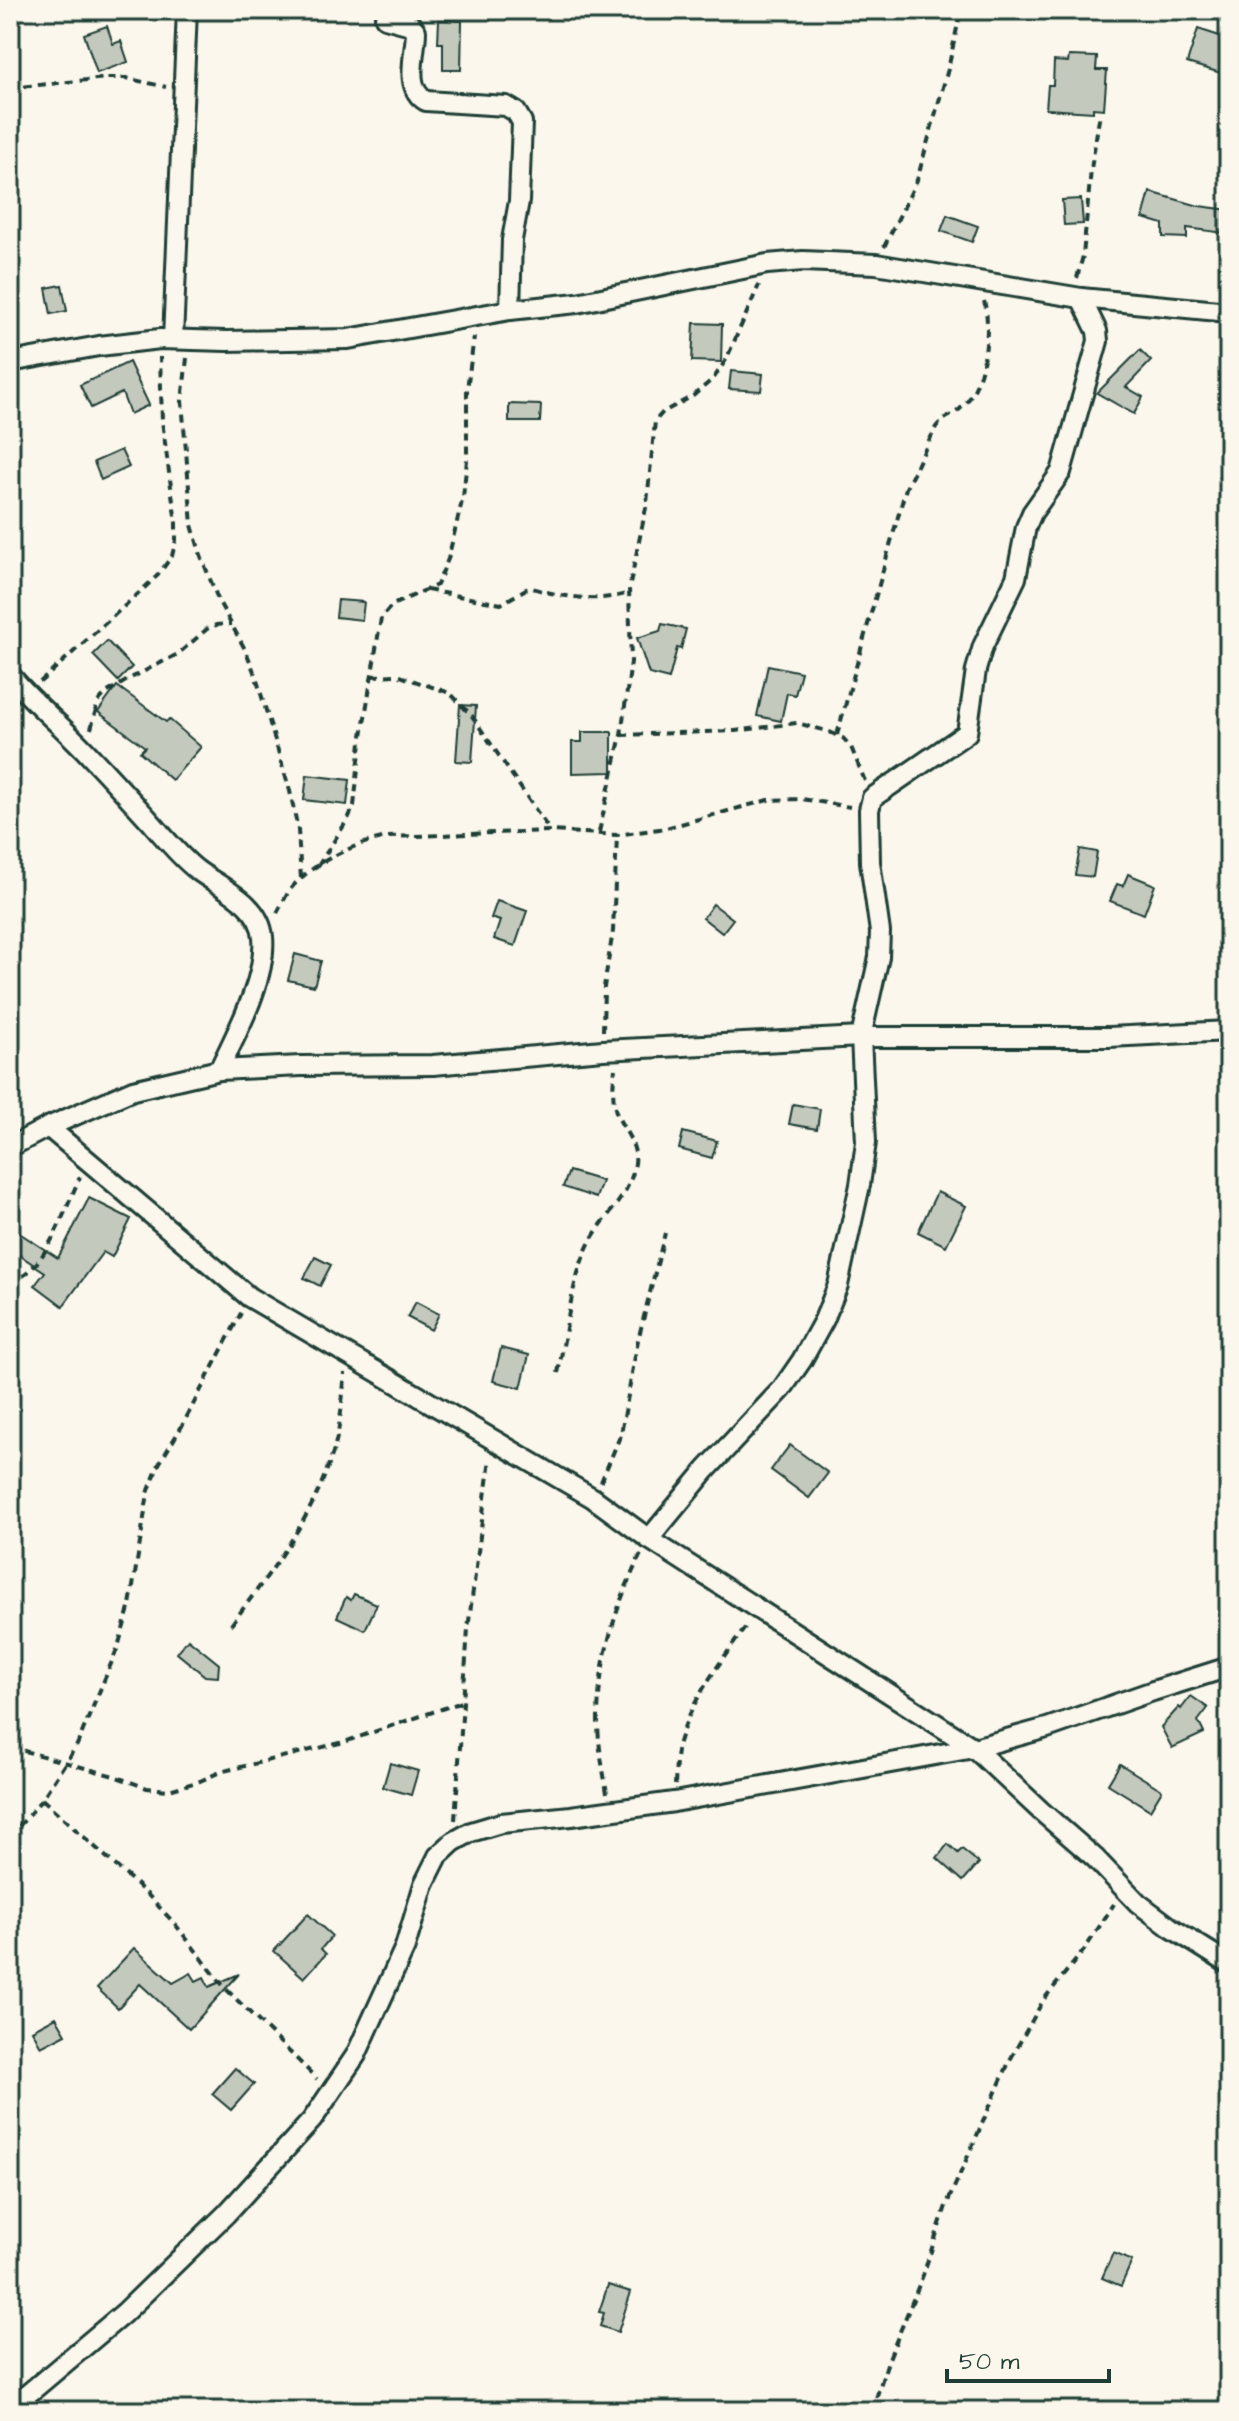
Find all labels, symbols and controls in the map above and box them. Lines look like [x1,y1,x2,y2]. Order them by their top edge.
scale bar [947,2333,1109,2383]
text: 50 m [959,2345,1020,2379]

